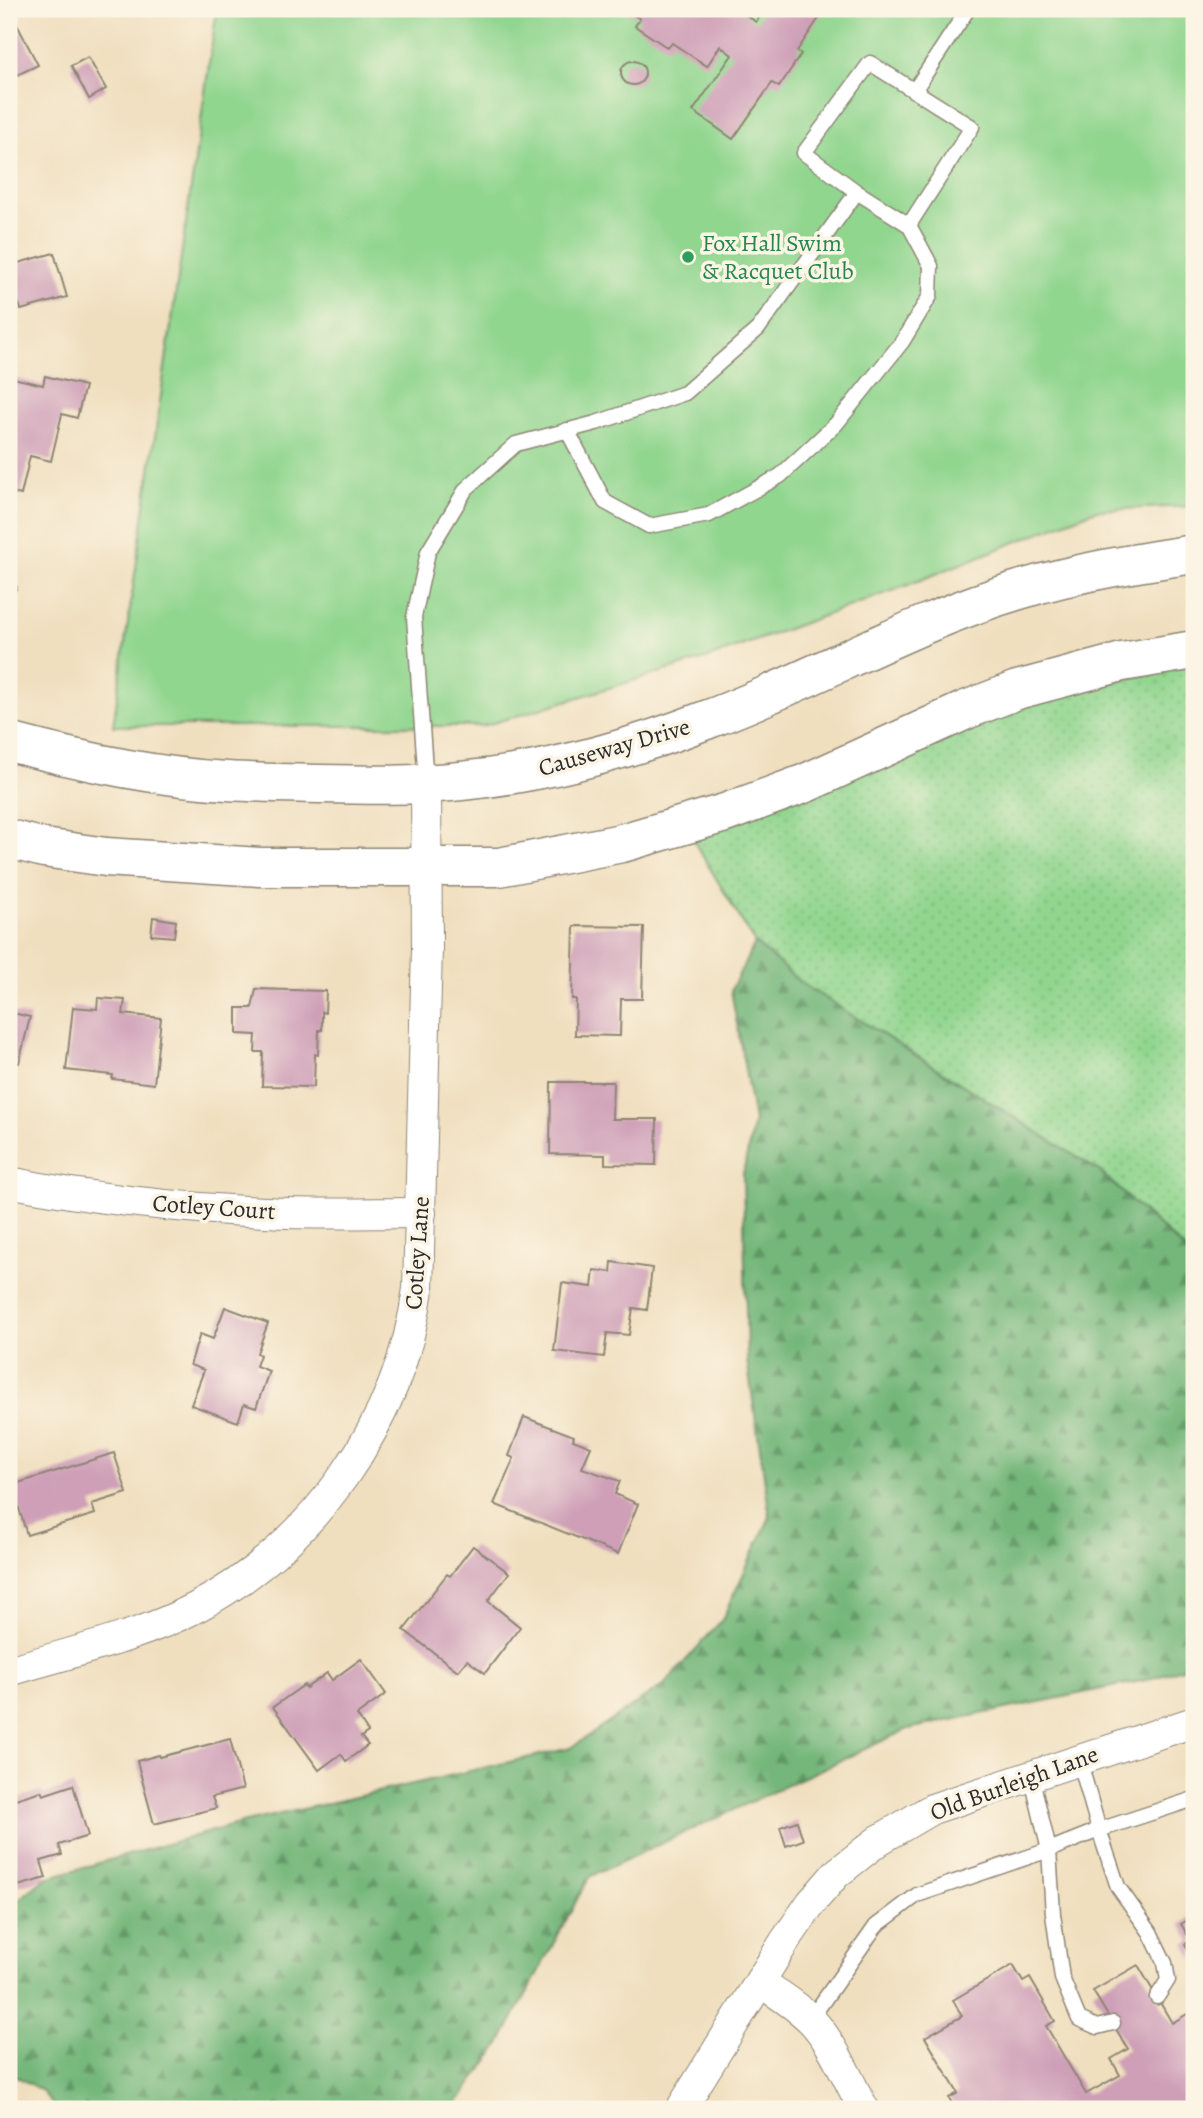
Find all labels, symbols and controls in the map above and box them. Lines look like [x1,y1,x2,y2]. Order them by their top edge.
place label: Fox Hall Swim & Racquet Club [702,227,854,287]
marker: Fox Hall Swim & Racquet Club [680,249,696,265]
street label: Causeway Drive [535,710,693,784]
street label: Cotley Court [151,1187,277,1227]
street label: Cotley Lane [397,1195,437,1311]
street label: Old Burleigh Lane [925,1738,1103,1828]

